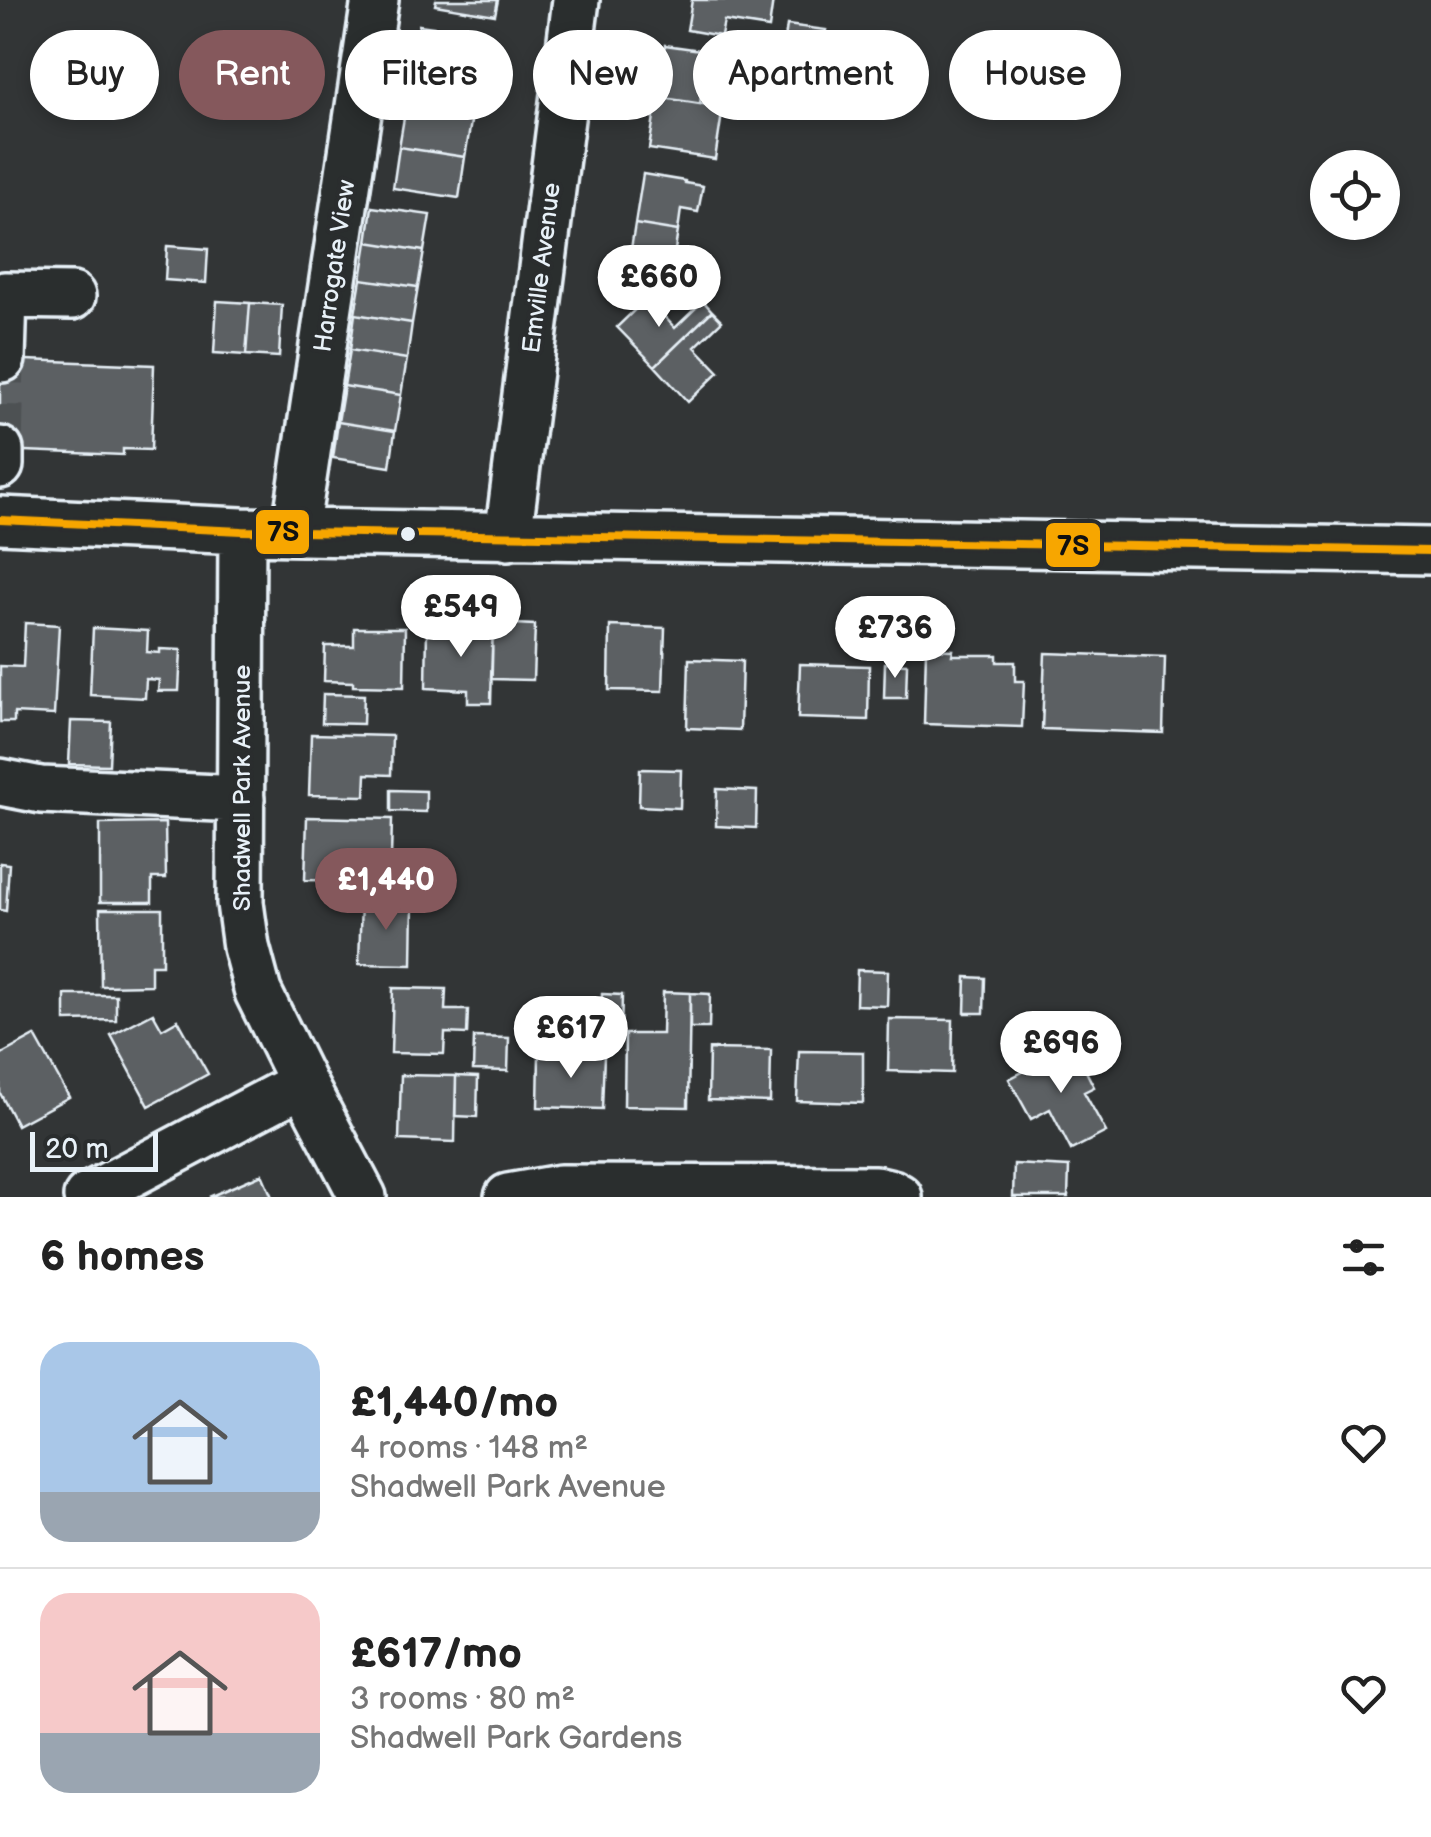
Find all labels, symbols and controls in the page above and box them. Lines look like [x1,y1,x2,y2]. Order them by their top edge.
chip: Buy [30,30,159,120]
chip: Rent [179,30,325,120]
chip: Filters [345,30,513,120]
chip: New [533,30,673,120]
chip: Apartment [693,30,929,120]
chip: House [949,30,1121,120]
map controls [1310,150,1400,240]
button: locate [1310,150,1400,240]
street label: Harrogate View [308,178,362,354]
street label: Emville Avenue [516,181,568,355]
pin: £660 [600,245,718,330]
text: £660 [620,258,698,297]
line badge: 7S [254,508,311,556]
text: 7S [267,516,299,549]
line badge: 7S [1044,521,1102,569]
unlabelled marker [398,524,418,544]
text: 7S [1057,530,1089,563]
pin: £549 [402,575,520,660]
text: £549 [423,588,499,627]
pin: £736 [836,596,954,681]
text: £736 [857,609,933,648]
street label: Shadwell Park Avenue [227,665,258,911]
pin: £1,440 [305,848,467,933]
text: £1,440 [337,861,435,900]
pin: £617 [512,996,630,1081]
text: £617 [536,1009,606,1048]
pin: £696 [1002,1011,1120,1096]
text: £696 [1022,1024,1100,1063]
scale bar [30,1127,158,1172]
text: 20 m [45,1133,109,1166]
icon: filters [1336,1230,1391,1285]
text: 6 homes [40,1232,204,1283]
text: £1,440/mo [350,1378,558,1429]
icon: home [120,1382,240,1502]
icon: heart [1336,1415,1391,1470]
text: 4 rooms · 148 m² [350,1429,588,1468]
text: Shadwell Park Avenue [350,1468,666,1507]
text: £617/mo [350,1629,522,1680]
icon: home [120,1633,240,1753]
icon: heart [1336,1666,1391,1721]
text: 3 rooms · 80 m² [350,1680,575,1719]
text: Shadwell Park Gardens [350,1719,682,1758]

